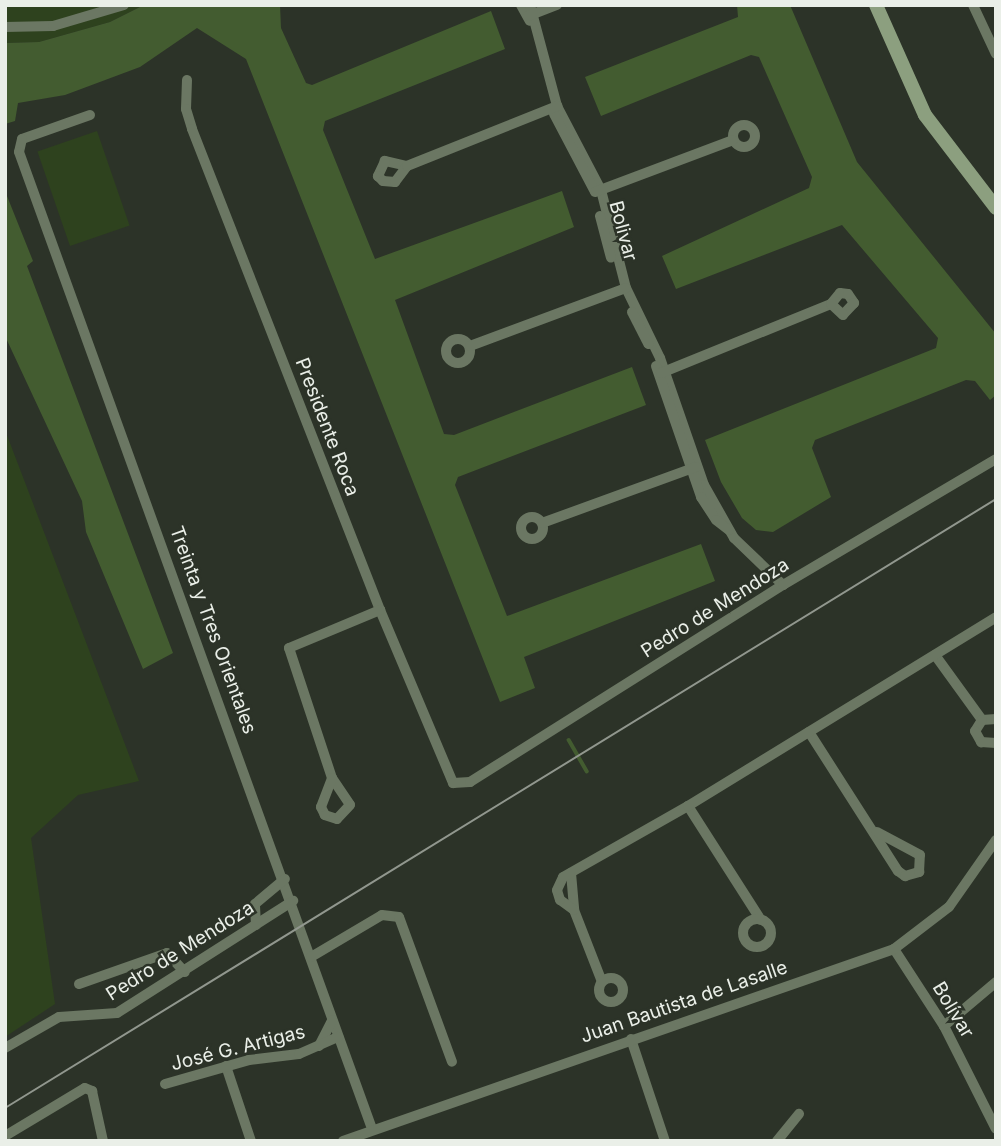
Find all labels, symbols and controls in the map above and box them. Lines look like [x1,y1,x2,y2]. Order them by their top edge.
street label: Bolivar [604,198,642,264]
street label: Presidente Roca [290,355,364,499]
street label: Treinta y Tres Orientales [165,523,261,737]
street label: Pedro de Mendoza [637,553,793,663]
street label: Pedro de Mendoza [102,896,258,1006]
street label: Juan Bautista de Lasalle [578,956,790,1048]
street label: Bolívar [927,978,979,1042]
street label: José G. Artigas [169,1020,307,1076]

